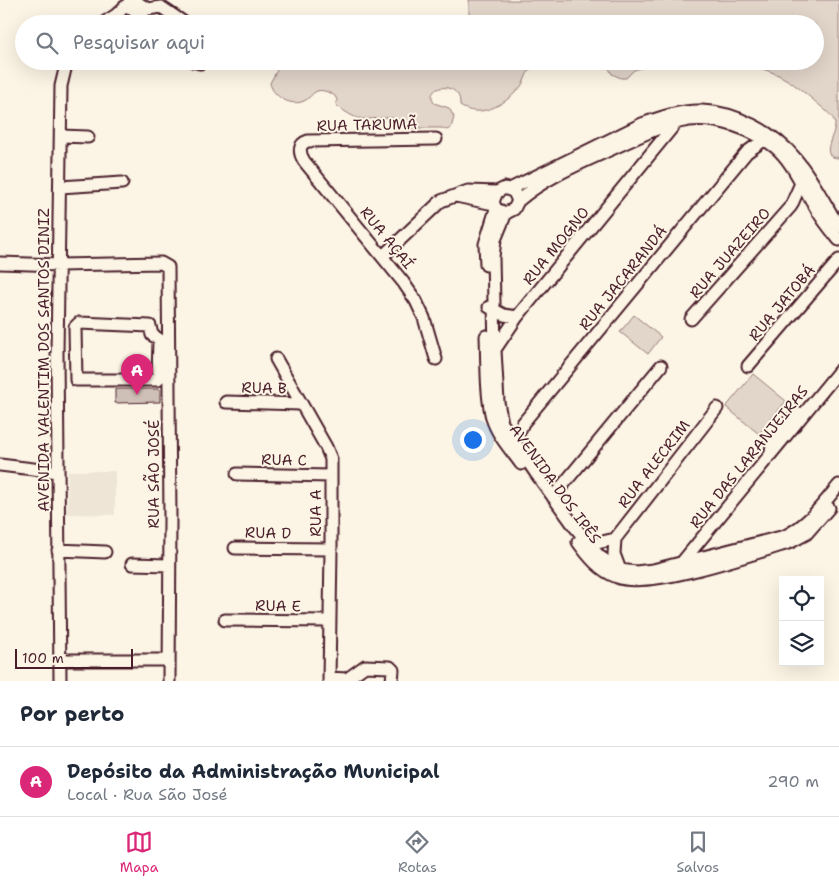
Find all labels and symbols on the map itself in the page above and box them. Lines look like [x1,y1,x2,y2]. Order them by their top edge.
street label: RUA TARUMÃ [316,112,418,136]
street label: RUA AÇAÍ [356,202,419,273]
street label: RUA MOGNO [518,203,594,289]
street label: RUA JUAZEIRO [685,203,775,303]
street label: AVENIDA VALENTIM DOS SANTOS DINIZ [34,208,54,512]
street label: RUA JACARANDÁ [574,221,672,335]
street label: RUA JATOBÁ [743,260,820,345]
pin: A [121,354,153,395]
street label: RUA B [241,378,287,398]
street label: RUA DAS LARANJEIRAS [685,382,813,532]
street label: RUA ALECRIM [613,416,695,512]
street label: RUA SÃO JOSÉ [142,420,164,528]
street label: AVENIDA DOS IPÊS [505,420,606,548]
your location [460,427,486,453]
street label: RUA C [261,450,307,470]
street label: RUA A [306,489,326,537]
street label: RUA D [245,523,291,543]
street label: RUA E [255,596,301,616]
scale bar [15,646,132,669]

